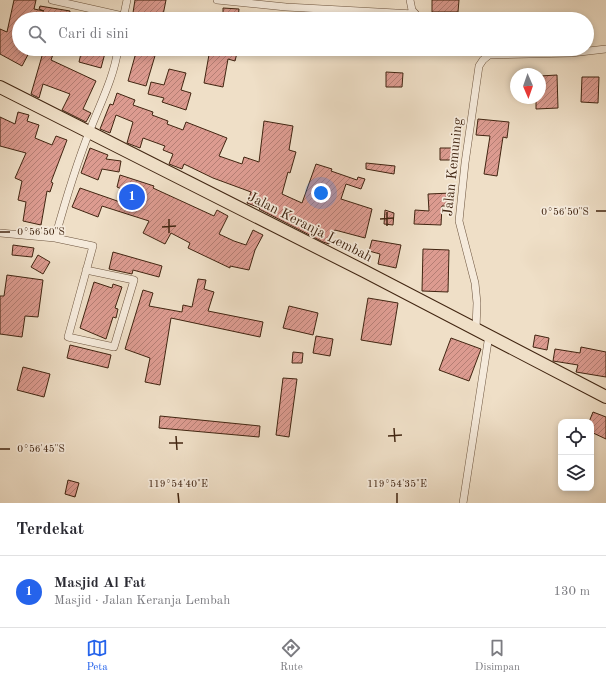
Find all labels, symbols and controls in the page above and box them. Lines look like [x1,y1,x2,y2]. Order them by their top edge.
search box [12,12,594,56]
icon: search [26,23,48,45]
text: Cari di sini [58,27,129,42]
north arrow [510,68,546,104]
street label: Jalan Kemuning [441,117,465,217]
pin: 1 [119,182,145,212]
your location [311,183,331,203]
street label: Jalan Keranja Lembah [245,189,375,265]
text: 0°56'50"S [541,207,589,217]
text: 0°56'50"S [17,227,65,237]
map controls [558,419,594,491]
button: locate [558,419,594,455]
text: 0°56'45"S [17,444,65,454]
button: layers [558,455,594,491]
text: 119°54'40"E [148,479,208,489]
text: 119°54'35"E [367,479,427,489]
text: Terdekat [16,521,84,538]
text: Masjid Al Fat [54,576,146,591]
text: 1 [25,585,33,598]
text: 130 m [553,585,590,598]
text: Masjid · Jalan Keranja Lembah [54,594,230,607]
tab: Peta [86,637,108,675]
tab: Rute [280,637,303,675]
tab: Disimpan [475,637,520,675]

